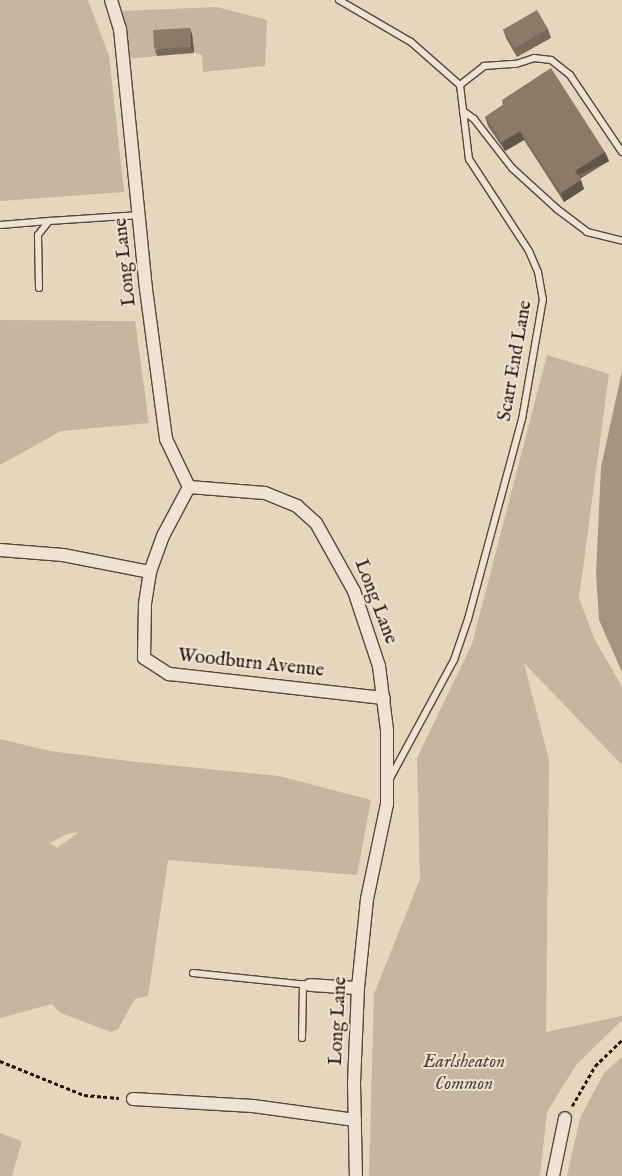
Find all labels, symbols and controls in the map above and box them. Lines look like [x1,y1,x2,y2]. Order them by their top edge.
street label: Long Lane [110,217,142,307]
street label: Scarr End Lane [494,299,538,423]
street label: Long Lane [348,556,402,648]
street label: Woodburn Avenue [177,645,325,683]
street label: Long Lane [325,976,353,1066]
park label: Earlsheaton Common [423,1052,505,1096]

